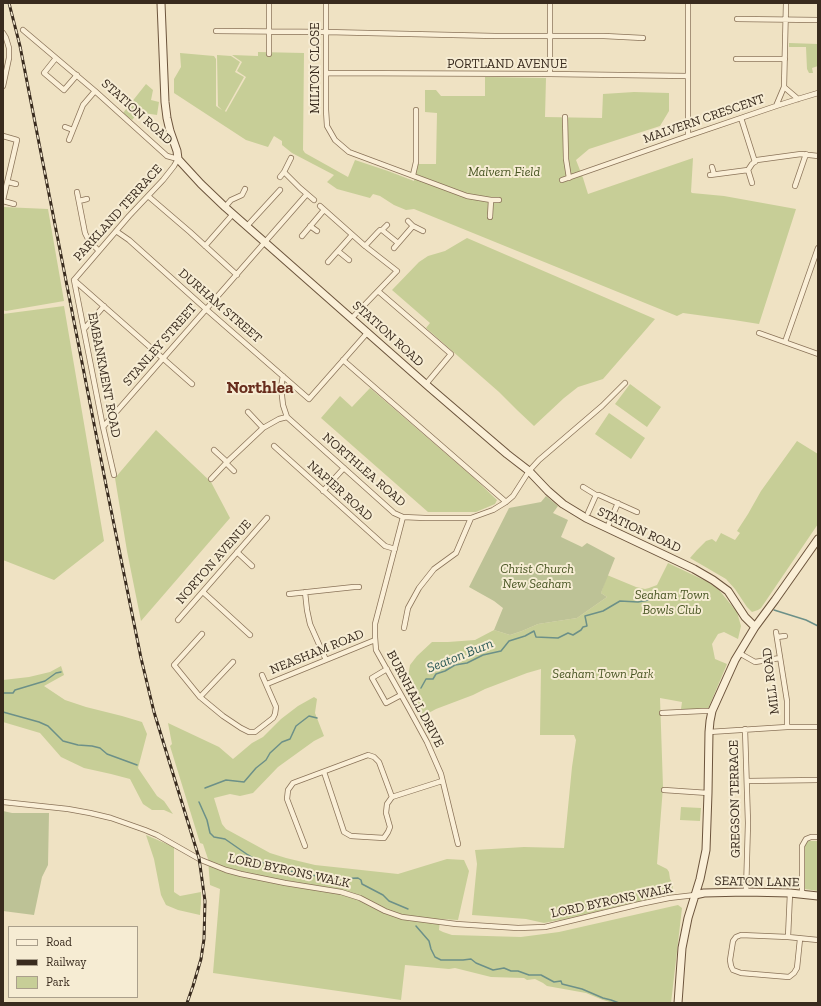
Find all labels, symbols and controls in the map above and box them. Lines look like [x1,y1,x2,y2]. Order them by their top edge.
street label: MILTON CLOSE [307,22,323,114]
street label: PORTLAND AVENUE [447,56,567,72]
street label: STATION ROAD [98,76,176,148]
street label: MALVERN CRESCENT [641,91,767,147]
street label: PARKLAND TERRACE [70,161,166,265]
park label: Malvern Field [468,164,540,180]
street label: DURHAM STREET [175,266,265,346]
street label: STATION ROAD [349,298,427,370]
street label: STANLEY STREET [120,301,200,389]
street label: EMBANKMENT ROAD [84,311,124,439]
district label: Northlea [226,378,294,398]
street label: NORTHLEA ROAD [319,430,409,510]
street label: NAPIER ROAD [304,458,376,524]
street label: STATION ROAD [595,504,683,556]
street label: NORTON AVENUE [173,517,255,607]
park label: Christ Church New Seaham [500,561,574,592]
park label: Seaham Town Bowls Club [635,587,709,618]
street label: NEASHAM ROAD [268,626,366,678]
water label: Seaton Burn [424,635,496,677]
street label: MILL ROAD [759,647,783,715]
street label: BURNHALL DRIVE [383,648,447,750]
park label: Seaham Town Park [552,666,654,682]
street label: GREGSON TERRACE [726,740,744,858]
street label: LORD BYRONS WALK [227,850,351,892]
street label: SEATON LANE [714,873,800,891]
street label: LORD BYRONS WALK [550,880,674,922]
legend [8,926,138,998]
text: Road [46,935,72,949]
text: Railway [46,955,87,969]
text: Park [46,975,70,989]

